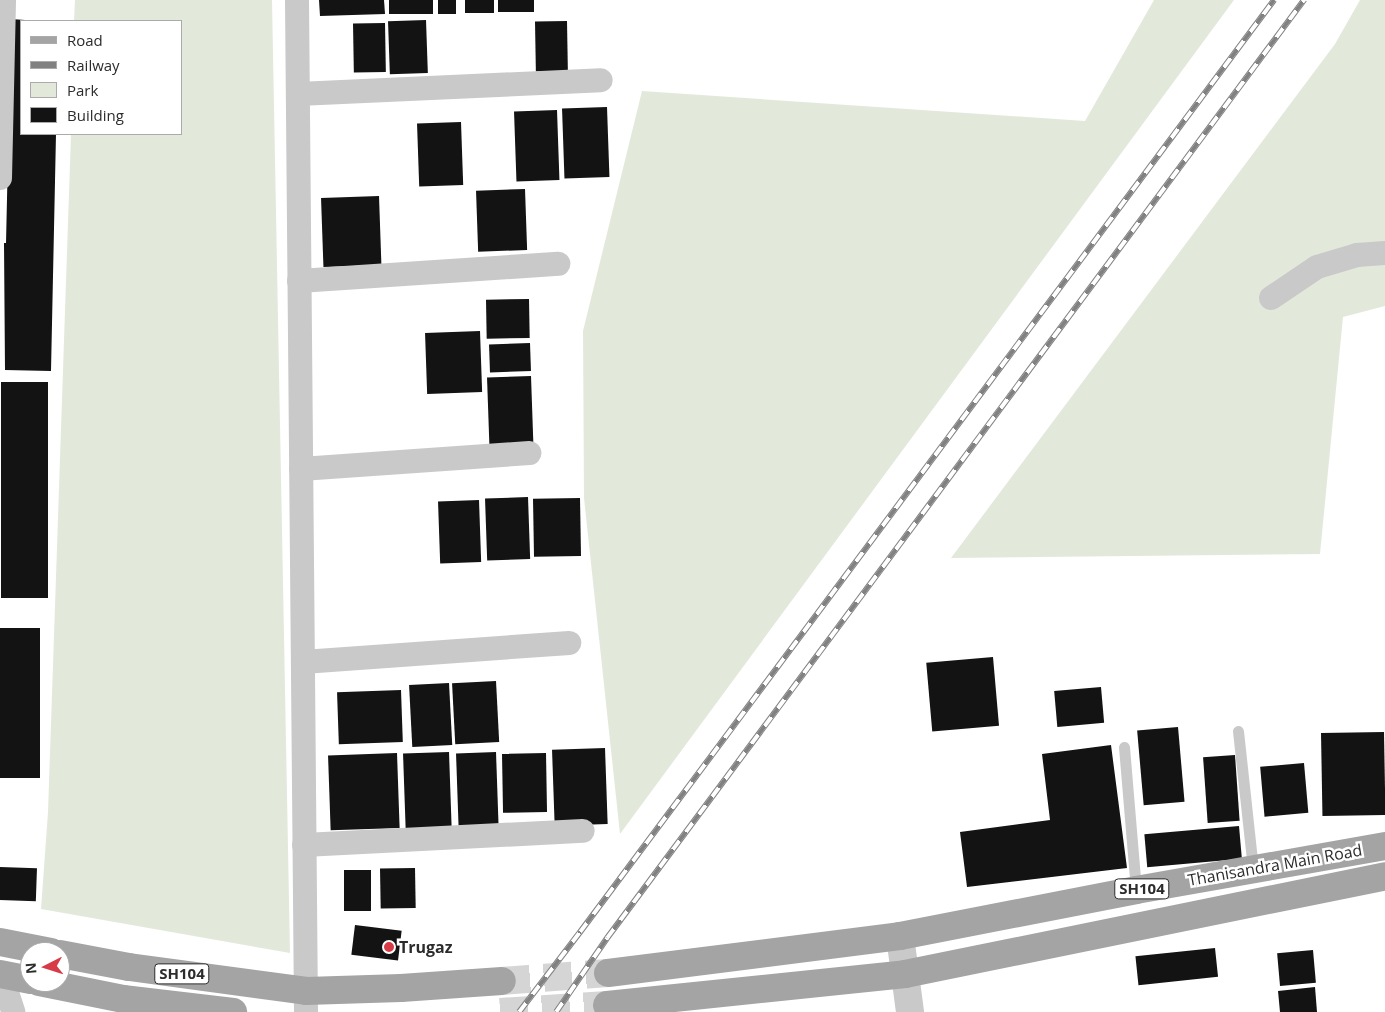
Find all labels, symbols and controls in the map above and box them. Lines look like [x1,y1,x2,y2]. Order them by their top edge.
legend [20,20,182,135]
text: Road [67,30,103,50]
text: Railway [67,55,120,75]
text: Park [67,80,98,100]
text: Building [67,105,124,125]
street label: Thanisandra Main Road [1186,840,1364,890]
road number: SH104 [1113,876,1171,902]
place label: Trugaz [399,937,453,957]
marker: Trugaz [383,941,395,953]
north arrow [20,942,70,992]
text: N [21,962,41,975]
road number: SH104 [153,962,211,986]

